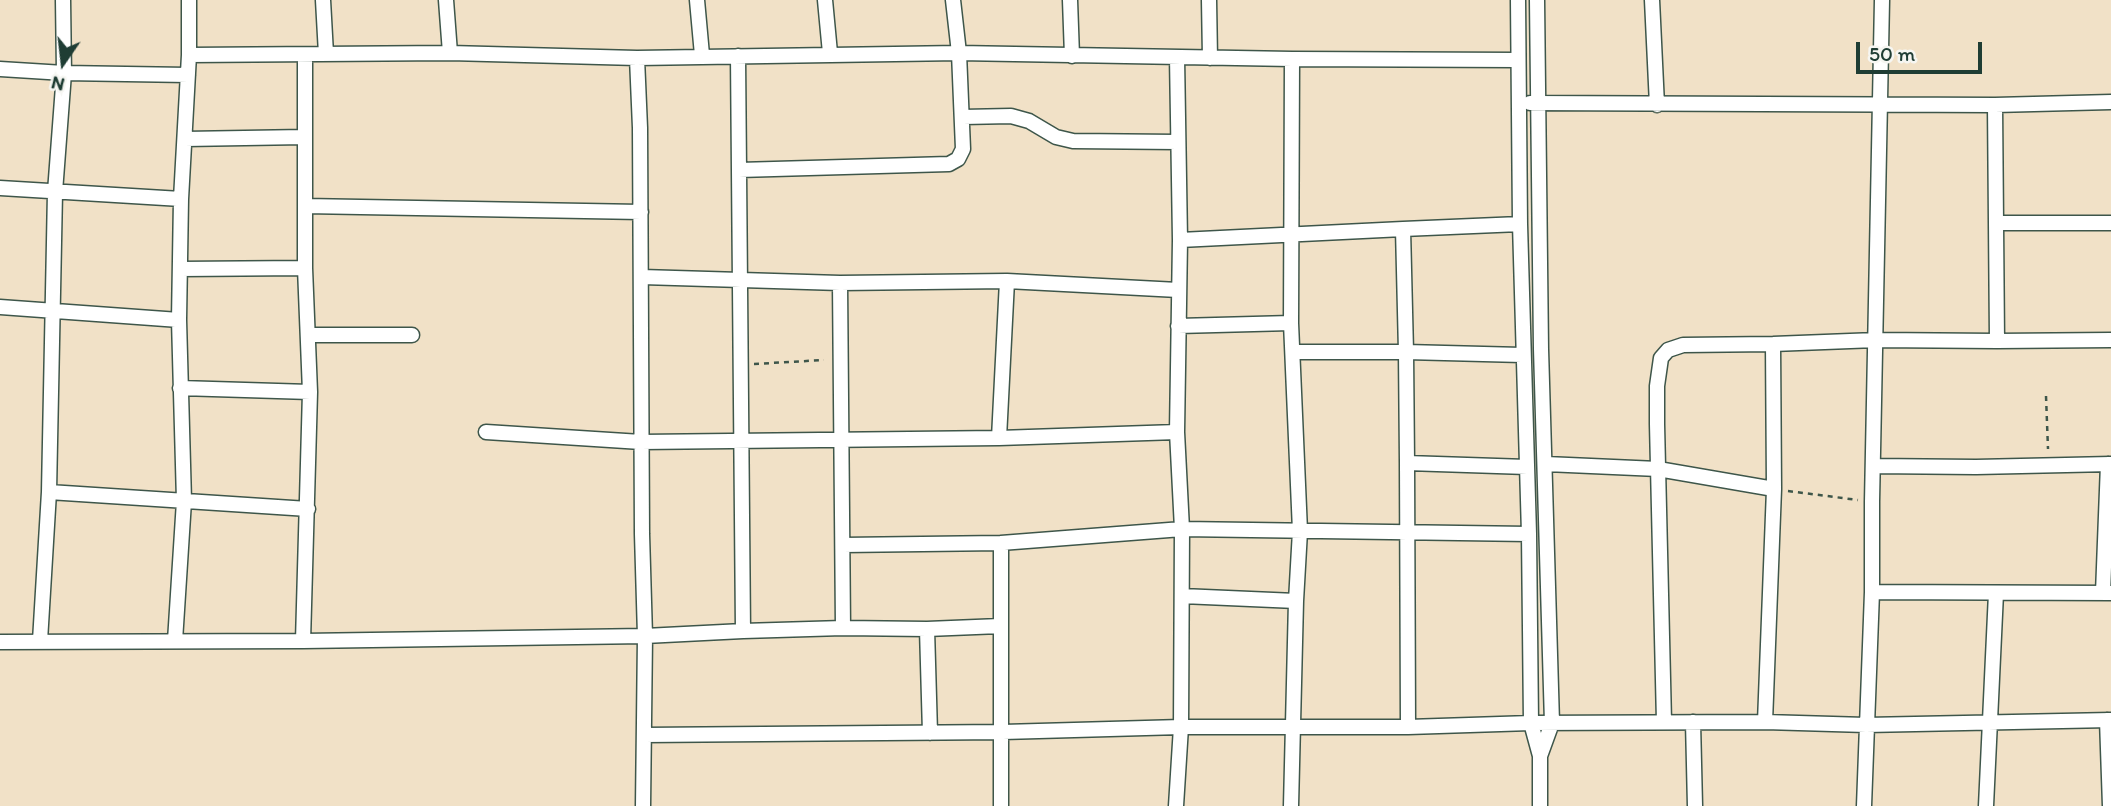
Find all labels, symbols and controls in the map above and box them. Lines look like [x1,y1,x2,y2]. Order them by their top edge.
north arrow [28,28,98,98]
scale bar [1859,28,1985,72]
text: 50 m [1869,41,1915,66]
text: N [49,71,67,97]

